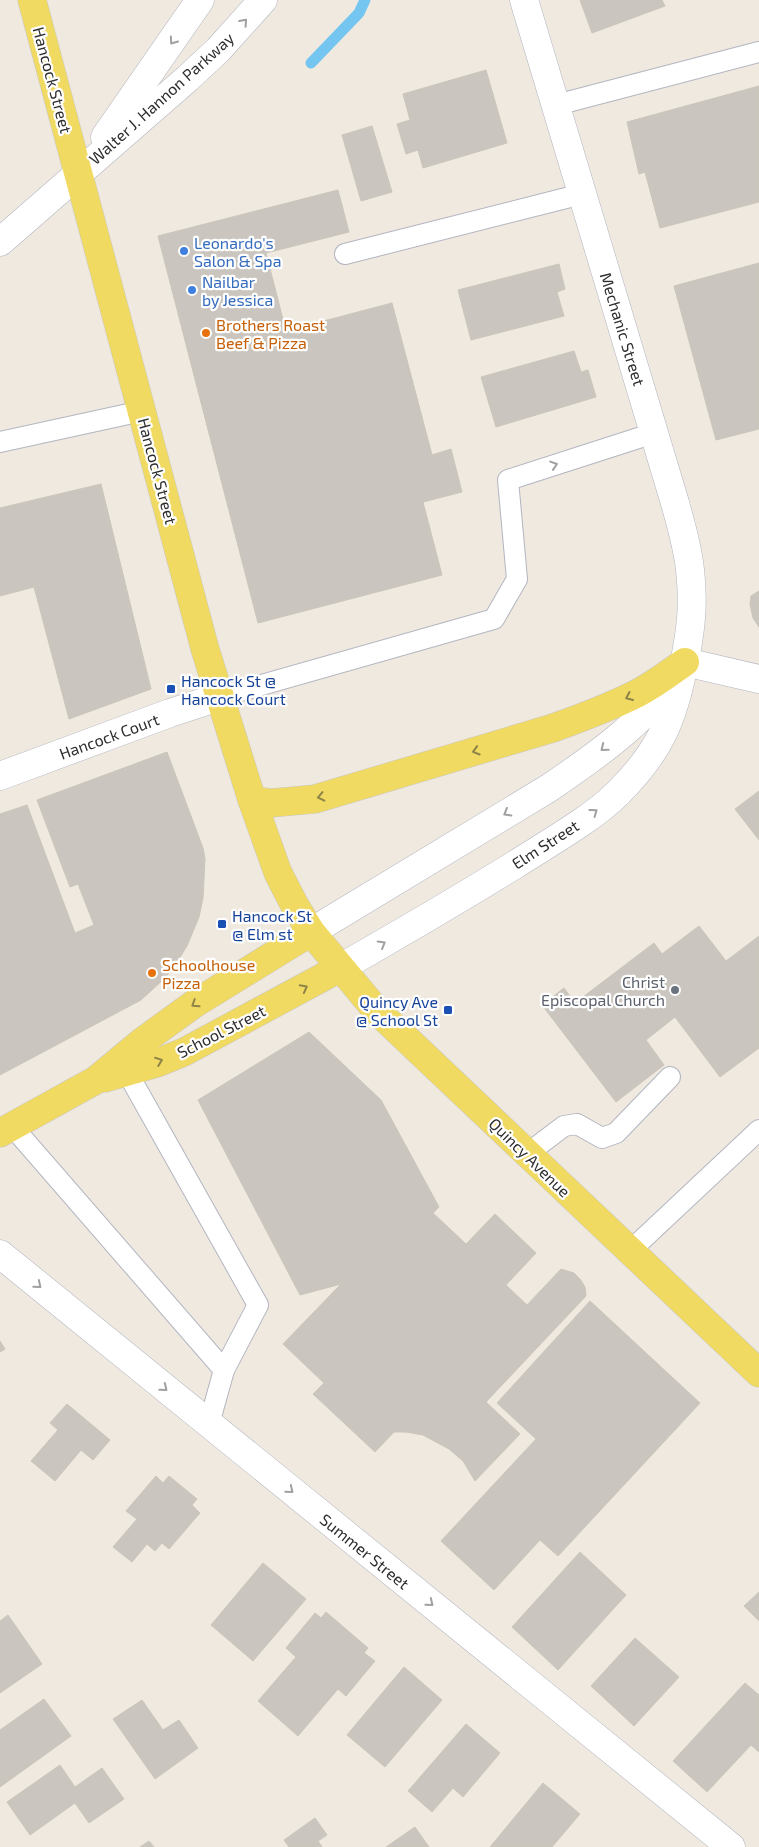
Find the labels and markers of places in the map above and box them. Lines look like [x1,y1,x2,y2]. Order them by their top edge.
place label: Leonardo's Salon & Spa [194,233,281,270]
marker: Leonardo's Salon & Spa [178,245,190,257]
place label: Nailbar by Jessica [202,272,273,309]
marker: Nailbar by Jessica [186,284,198,296]
place label: Brothers Roast Beef & Pizza [216,315,325,352]
marker: Brothers Roast Beef & Pizza [200,327,212,339]
place label: Hancock St @ Hancock Court [181,671,286,708]
marker: Hancock St @ Hancock Court [165,683,177,695]
place label: Hancock St @ Elm st [232,906,312,943]
marker: Hancock St @ Elm st [216,918,228,930]
place label: Schoolhouse Pizza [162,955,255,992]
marker: Schoolhouse Pizza [146,967,158,979]
place label: Christ Episcopal Church [541,972,665,1009]
marker: Christ Episcopal Church [669,984,681,996]
place label: Quincy Ave @ School St [356,992,438,1029]
marker: Quincy Ave @ School St [442,1004,454,1016]

